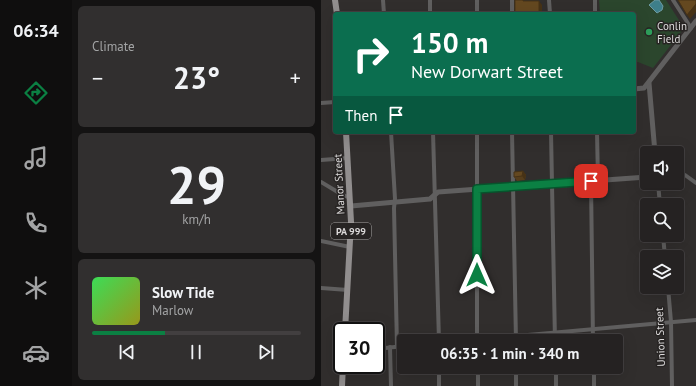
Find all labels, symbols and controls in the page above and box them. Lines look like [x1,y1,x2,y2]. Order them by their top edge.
text: 06:34 [13,19,59,42]
place label: Conlin Field [657,19,687,46]
text: 150 m [411,24,488,61]
marker: Conlin Field [644,27,654,37]
icon: right [345,28,397,80]
text: Climate [92,38,135,55]
text: 23° [173,58,220,97]
text: New Dorwart Street [411,60,563,83]
text: − [92,64,103,92]
text: + [290,64,301,92]
icon: directions [22,79,50,107]
icon: arrive [385,104,407,126]
text: Then [345,106,377,125]
icon: music [22,144,50,172]
map controls [640,146,684,294]
button: sound [640,146,684,190]
text: 29 [167,151,226,218]
street label: Manor Street [330,153,348,215]
pin [574,164,608,198]
icon: arrive [580,170,602,192]
button: search [640,198,684,242]
icon: phone [22,209,50,237]
text: km/h [182,211,211,228]
road number: PA 999 [331,223,371,239]
button: layers [640,250,684,294]
position arrow [456,254,498,296]
icon: climate [22,274,50,302]
text: Slow Tide [152,283,214,302]
text: Marlow [152,302,193,319]
street label: Union Street [652,307,668,367]
speed limit sign: 30 [333,322,385,374]
icon: car [22,339,50,367]
icon: previous [116,341,138,363]
icon: pause [185,341,207,363]
icon: next [255,341,277,363]
text: 06:35 · 1 min · 340 m [441,344,579,363]

